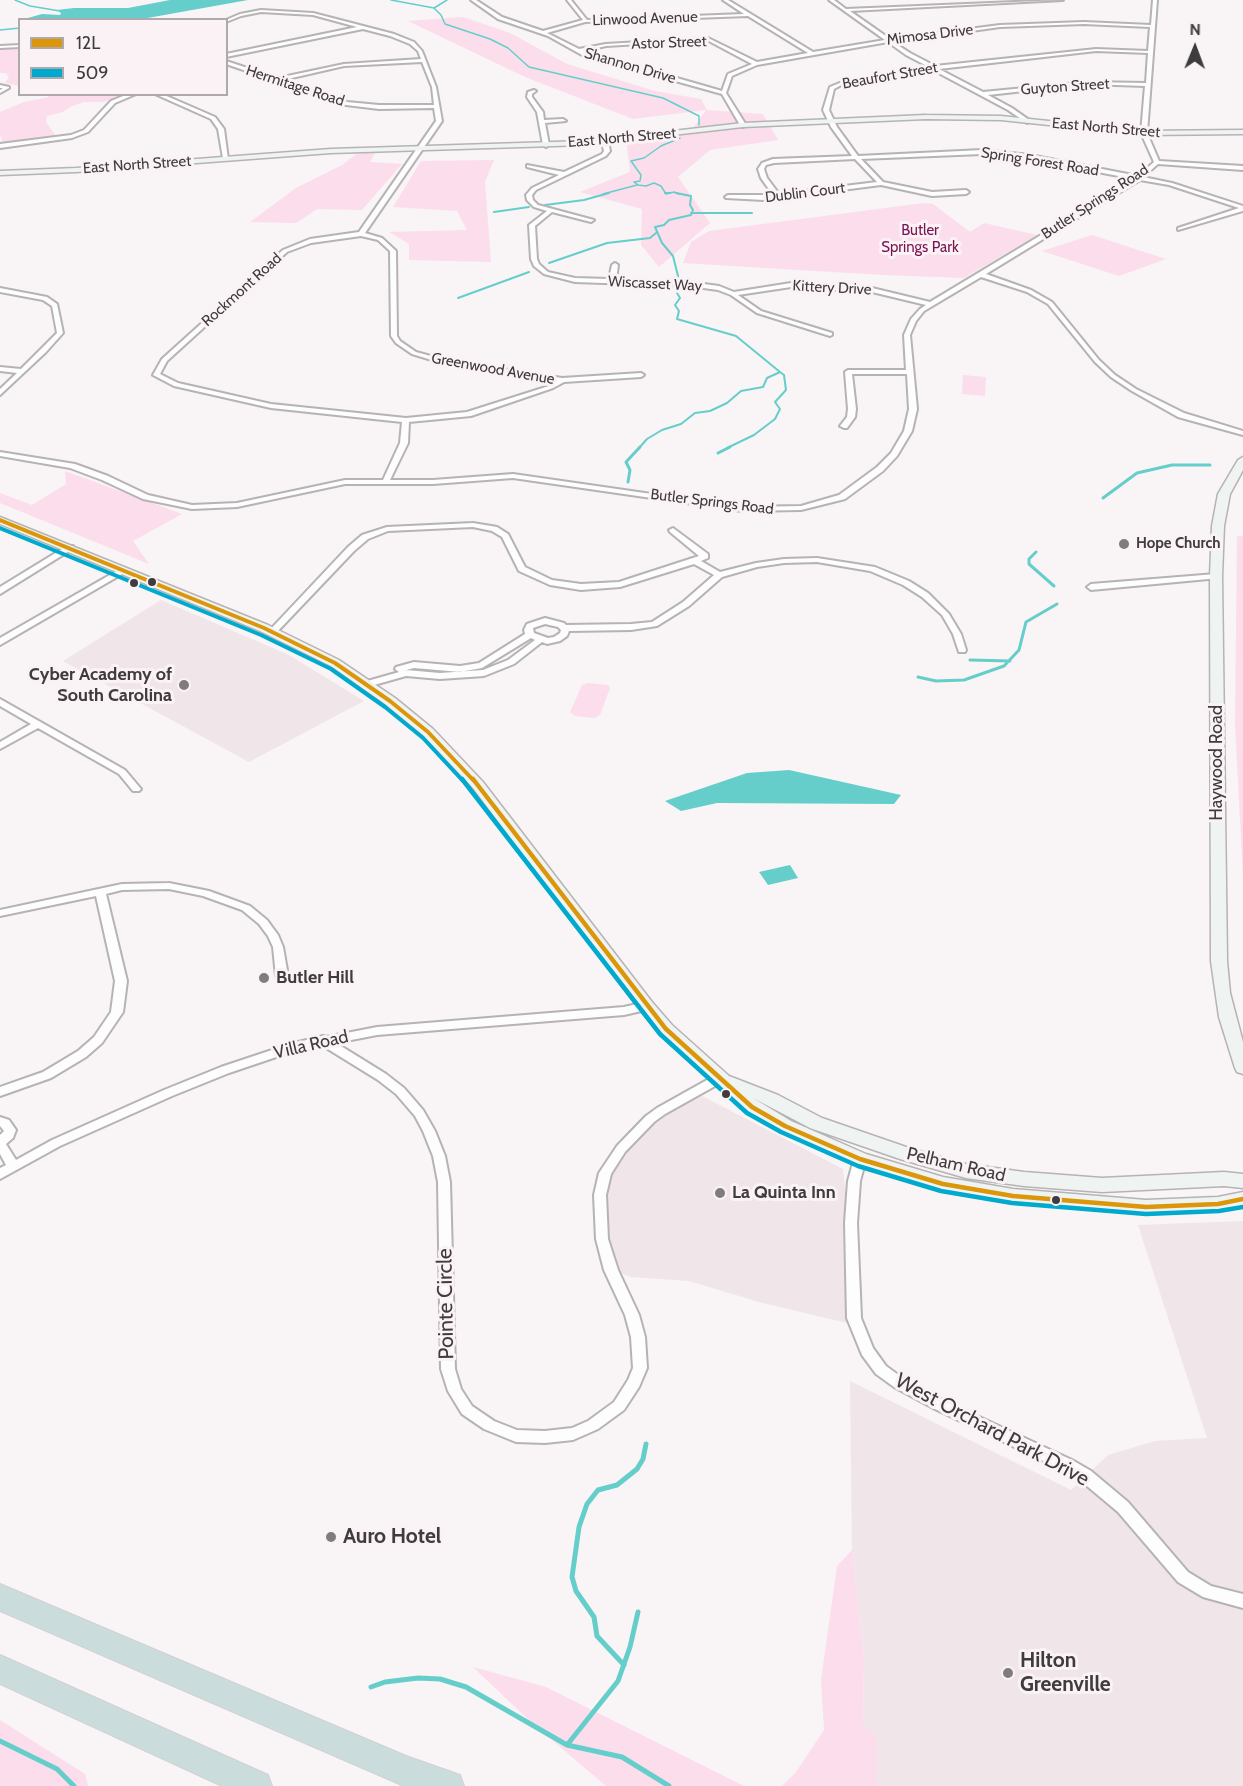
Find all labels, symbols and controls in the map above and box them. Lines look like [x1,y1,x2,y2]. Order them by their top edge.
street label: Linwood Avenue [592,8,698,30]
legend [18,18,228,96]
north arrow [1165,18,1225,78]
text: N [1190,20,1201,39]
street label: Mimosa Drive [886,21,974,49]
text: 12L [76,32,100,54]
street label: Astor Street [631,33,707,53]
street label: Shannon Drive [582,44,678,88]
street label: Beaufort Street [841,59,939,93]
text: 509 [76,62,109,84]
street label: Hermitage Road [244,62,346,110]
street label: Guyton Street [1020,75,1110,99]
street label: East North Street [1051,114,1161,142]
street label: East North Street [567,124,677,152]
street label: Spring Forest Road [980,144,1100,180]
street label: East North Street [82,152,192,178]
street label: Butler Springs Road [1038,161,1152,243]
street label: Dublin Court [764,179,846,207]
park label: Butler Springs Park [881,222,959,257]
street label: Rockmont Road [198,249,286,331]
street label: Wiscasset Way [608,273,702,295]
street label: Kittery Drive [792,277,872,299]
street label: Greenwood Avenue [430,349,556,389]
street label: Butler Springs Road [649,486,775,518]
place label: Hope Church [1136,535,1220,553]
marker: Hope Church [1117,537,1131,551]
unlabelled marker [146,576,158,588]
unlabelled marker [128,577,140,589]
place label: Cyber Academy of South Carolina [29,664,172,706]
marker: Cyber Academy of South Carolina [177,678,191,692]
street label: Haywood Road [1206,705,1228,821]
place label: Butler Hill [276,967,354,989]
marker: Butler Hill [257,971,271,985]
street label: Villa Road [272,1026,350,1064]
unlabelled marker [720,1088,732,1100]
street label: Pelham Road [904,1143,1008,1187]
place label: La Quinta Inn [732,1182,836,1204]
marker: La Quinta Inn [713,1186,727,1200]
unlabelled marker [1050,1194,1062,1206]
street label: Pointe Circle [432,1248,460,1360]
street label: West Orchard Park Drive [891,1368,1093,1492]
place label: Auro Hotel [343,1524,441,1550]
marker: Auro Hotel [324,1530,338,1544]
place label: Hilton Greenville [1020,1648,1111,1698]
marker: Hilton Greenville [1001,1666,1015,1680]

